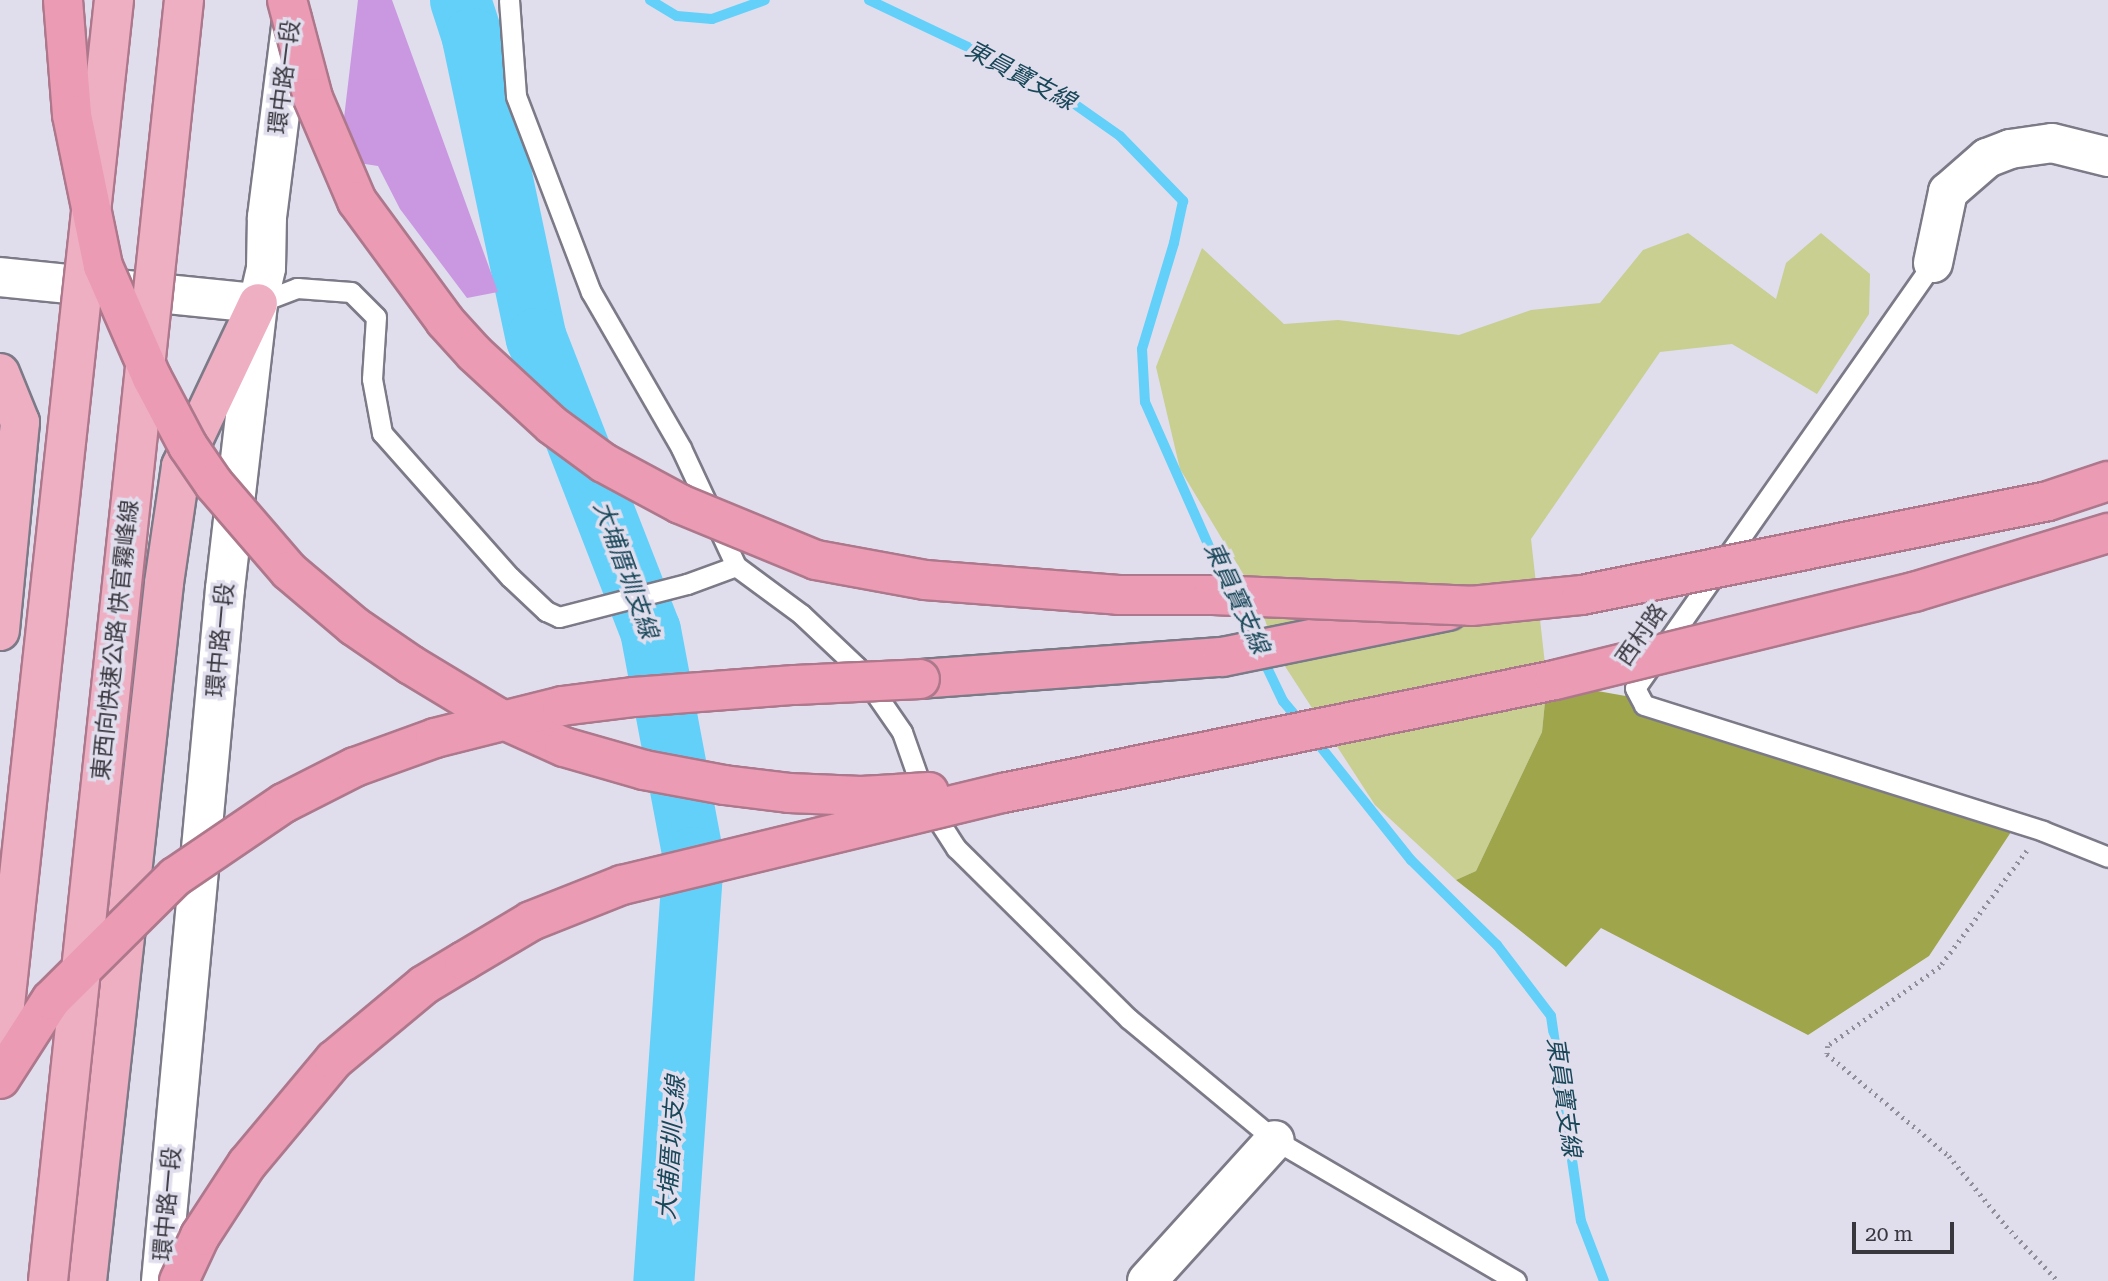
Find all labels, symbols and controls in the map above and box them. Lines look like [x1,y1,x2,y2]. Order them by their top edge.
street label: 環中路一段 [264,18,306,136]
water label: 東員寶支線 [960,35,1080,117]
water label: 大埔厝圳支線 [587,497,663,643]
street label: 東西向快速公路 快官霧峰線 [88,498,144,782]
water label: 東員寶支線 [1198,538,1274,658]
street label: 環中路一段 [202,582,240,698]
street label: 西村路 [1611,599,1673,671]
water label: 東員寶支線 [1540,1036,1586,1158]
water label: 大埔厝圳支線 [653,1075,691,1221]
street label: 環中路一段 [149,1146,187,1262]
scale bar [1856,1208,1958,1252]
text: 20 m [1865,1222,1913,1246]

